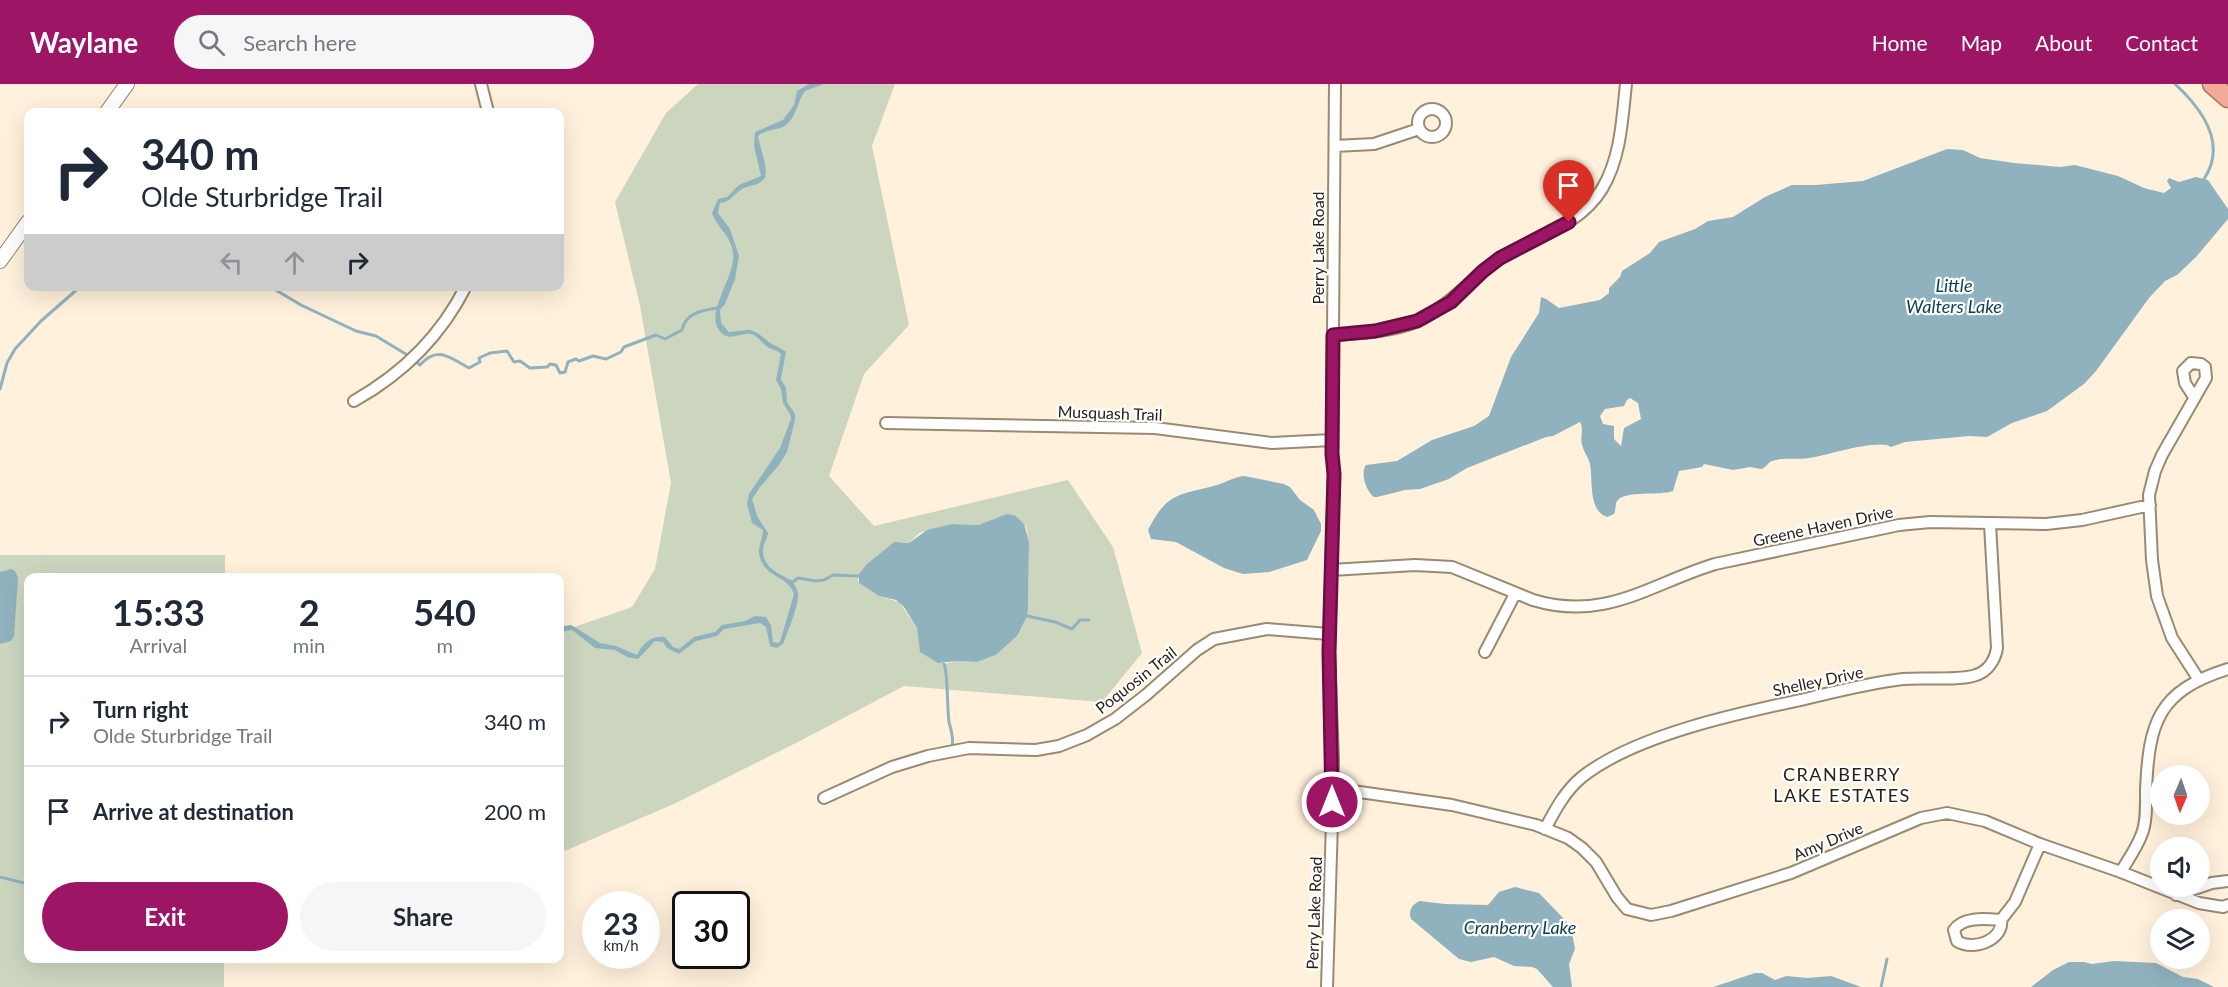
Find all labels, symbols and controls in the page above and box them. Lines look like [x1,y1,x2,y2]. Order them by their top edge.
search box [174,15,594,69]
text: Waylane [30,25,138,59]
icon: search [195,26,228,59]
text: Search here [243,29,357,56]
text: Home [1872,30,1928,55]
text: Map [1961,30,2002,55]
text: About [2035,30,2092,55]
text: Contact [2125,30,2198,55]
text: 340 m [141,129,259,179]
icon: right [42,132,120,210]
pin [1543,160,1594,222]
icon: arrive [1552,169,1585,202]
text: Olde Sturbridge Trail [141,180,383,213]
street label: Perry Lake Road [1308,191,1327,305]
icon: left [215,246,248,279]
icon: ahead [278,246,311,279]
icon: right [341,246,374,279]
water label: Little Walters Lake [1906,274,2002,317]
street label: Musquash Trail [1057,401,1163,424]
street label: Greene Haven Drive [1751,501,1895,550]
text: 15:33 [112,590,205,634]
text: 2 [299,590,320,634]
text: 540 [413,590,476,634]
text: Arrival [130,633,187,657]
text: min [293,633,325,657]
text: m [436,633,453,657]
street label: Poquosin Trail [1091,642,1180,717]
street label: Shelley Drive [1771,662,1865,699]
text: Turn right [93,696,188,723]
icon: right [42,705,75,738]
text: 340 m [484,708,546,735]
text: Olde Sturbridge Trail [93,723,272,747]
district label: CRANBERRY LAKE ESTATES [1773,763,1911,806]
north arrow [2150,765,2210,825]
map controls [2150,765,2210,969]
position arrow [1300,770,1364,834]
icon: arrive [42,795,75,828]
text: Arrive at destination [93,798,294,825]
text: 200 m [484,798,546,825]
street label: Amy Drive [1790,817,1866,864]
button: sound [2150,837,2210,897]
street label: Perry Lake Road [1302,856,1325,970]
button: Exit [42,882,288,951]
button: Share [300,882,546,951]
speed limit sign: 30 [672,891,750,969]
text: 23 [604,905,638,941]
button: layers [2150,909,2210,969]
water label: Cranberry Lake [1464,916,1576,938]
text: km/h [603,936,639,954]

